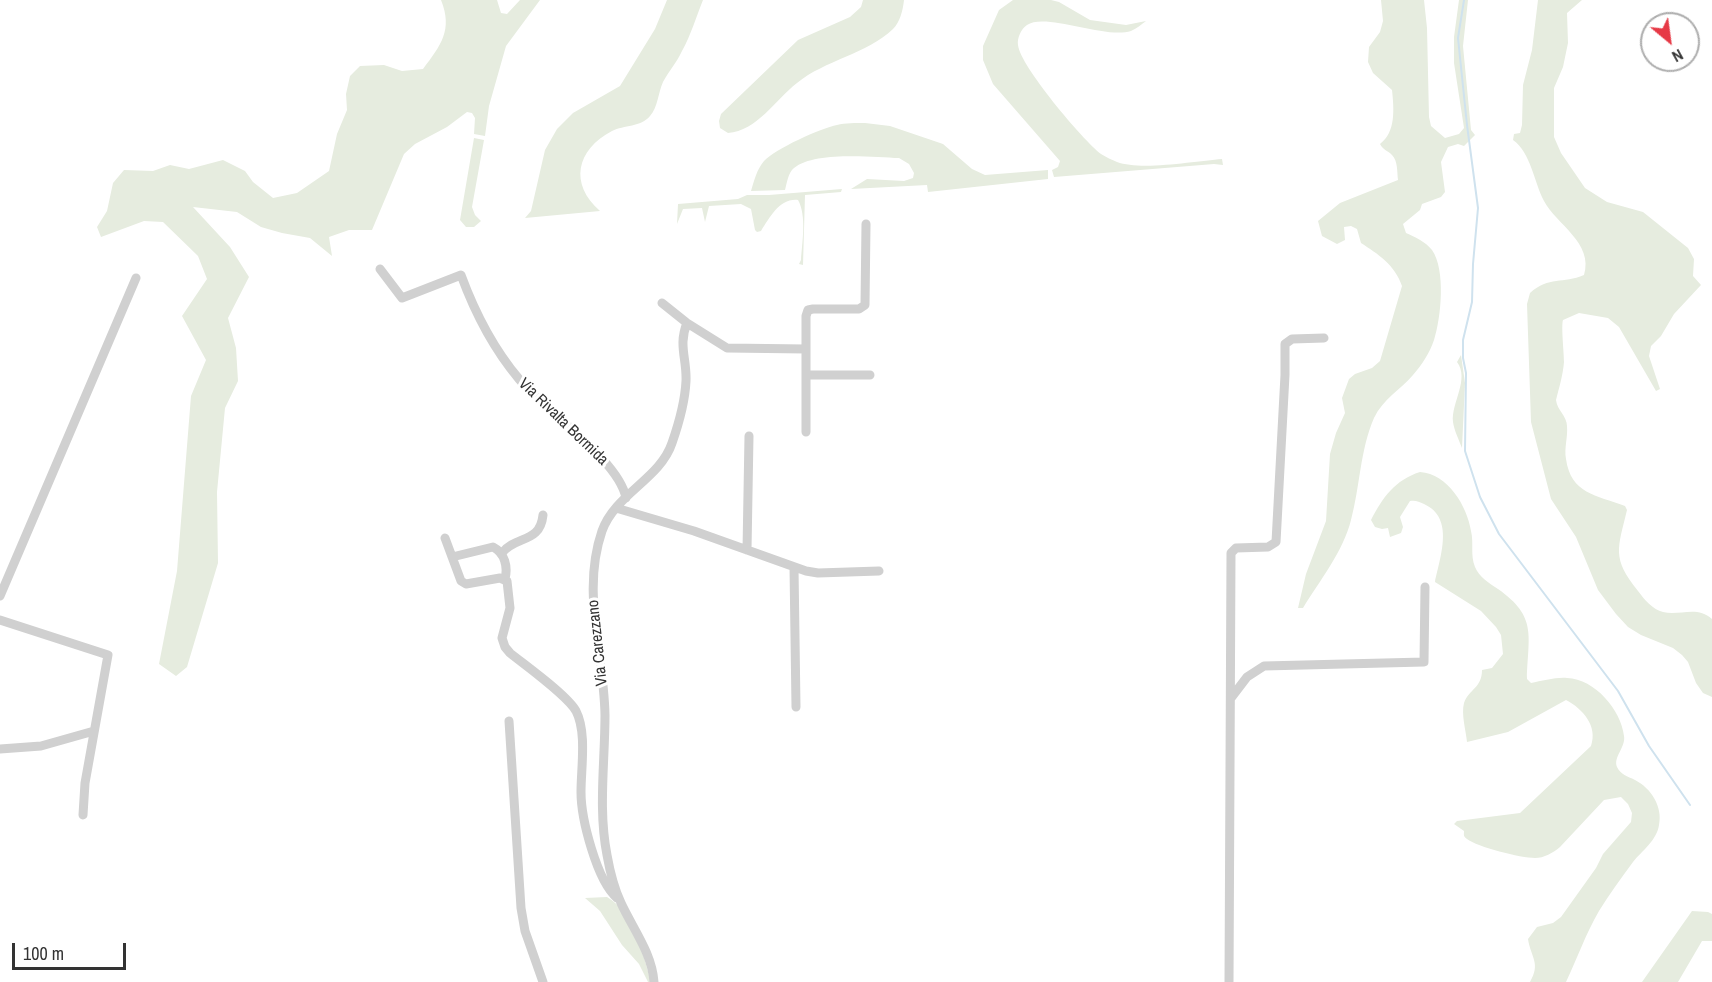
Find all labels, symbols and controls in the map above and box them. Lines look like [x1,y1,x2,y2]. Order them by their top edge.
north arrow [1640,12,1700,72]
text: N [1668,44,1687,68]
street label: Via Rivalta Bormida [514,374,612,470]
street label: Via Carezzano [584,599,612,687]
scale bar [15,931,129,969]
text: 100 m [23,941,64,966]

